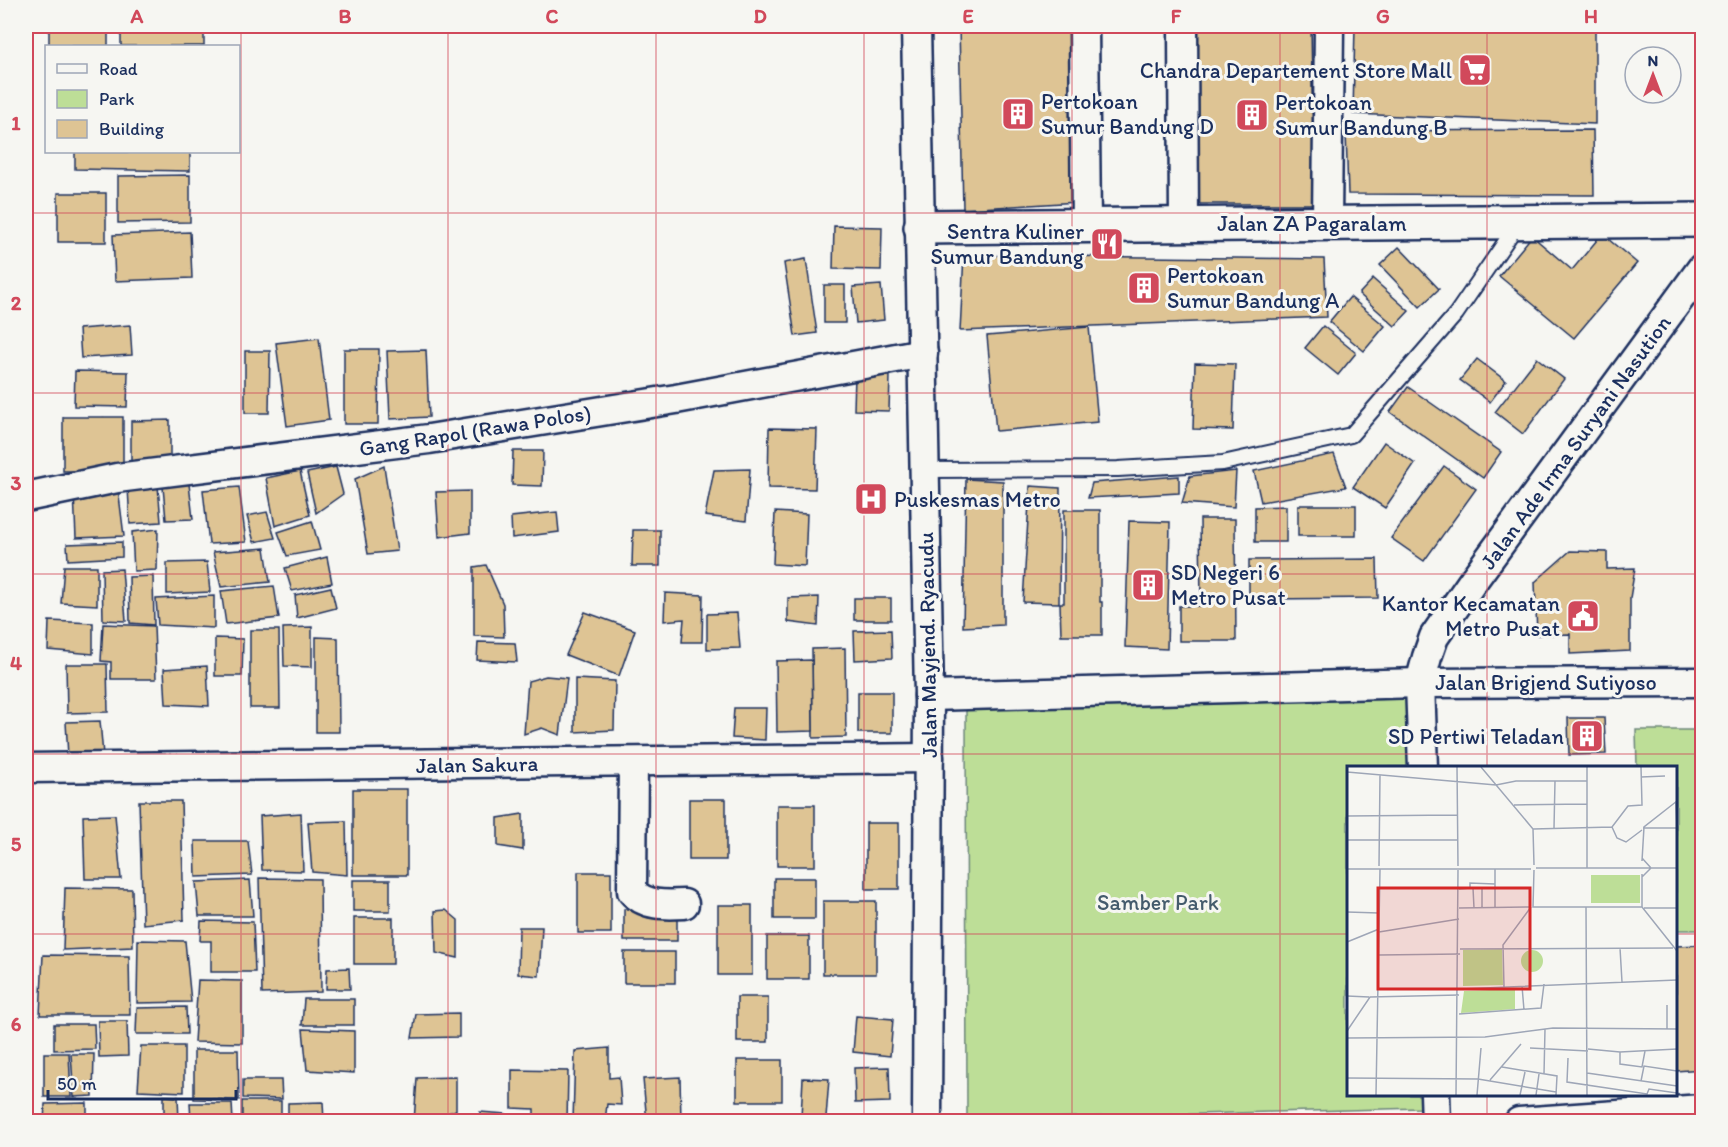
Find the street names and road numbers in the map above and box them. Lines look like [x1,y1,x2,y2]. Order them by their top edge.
street label: Jalan ZA Pagaralam [1217,210,1407,237]
street label: Jalan Ade Irma Suryani Nasution [1474,310,1677,575]
street label: Gang Rapol (Rawa Polos) [357,399,593,462]
street label: Jalan Mayjend. Ryacudu [912,532,943,758]
street label: Jalan Brigjend Sutiyoso [1435,669,1657,696]
street label: Jalan Sakura [416,750,539,779]

